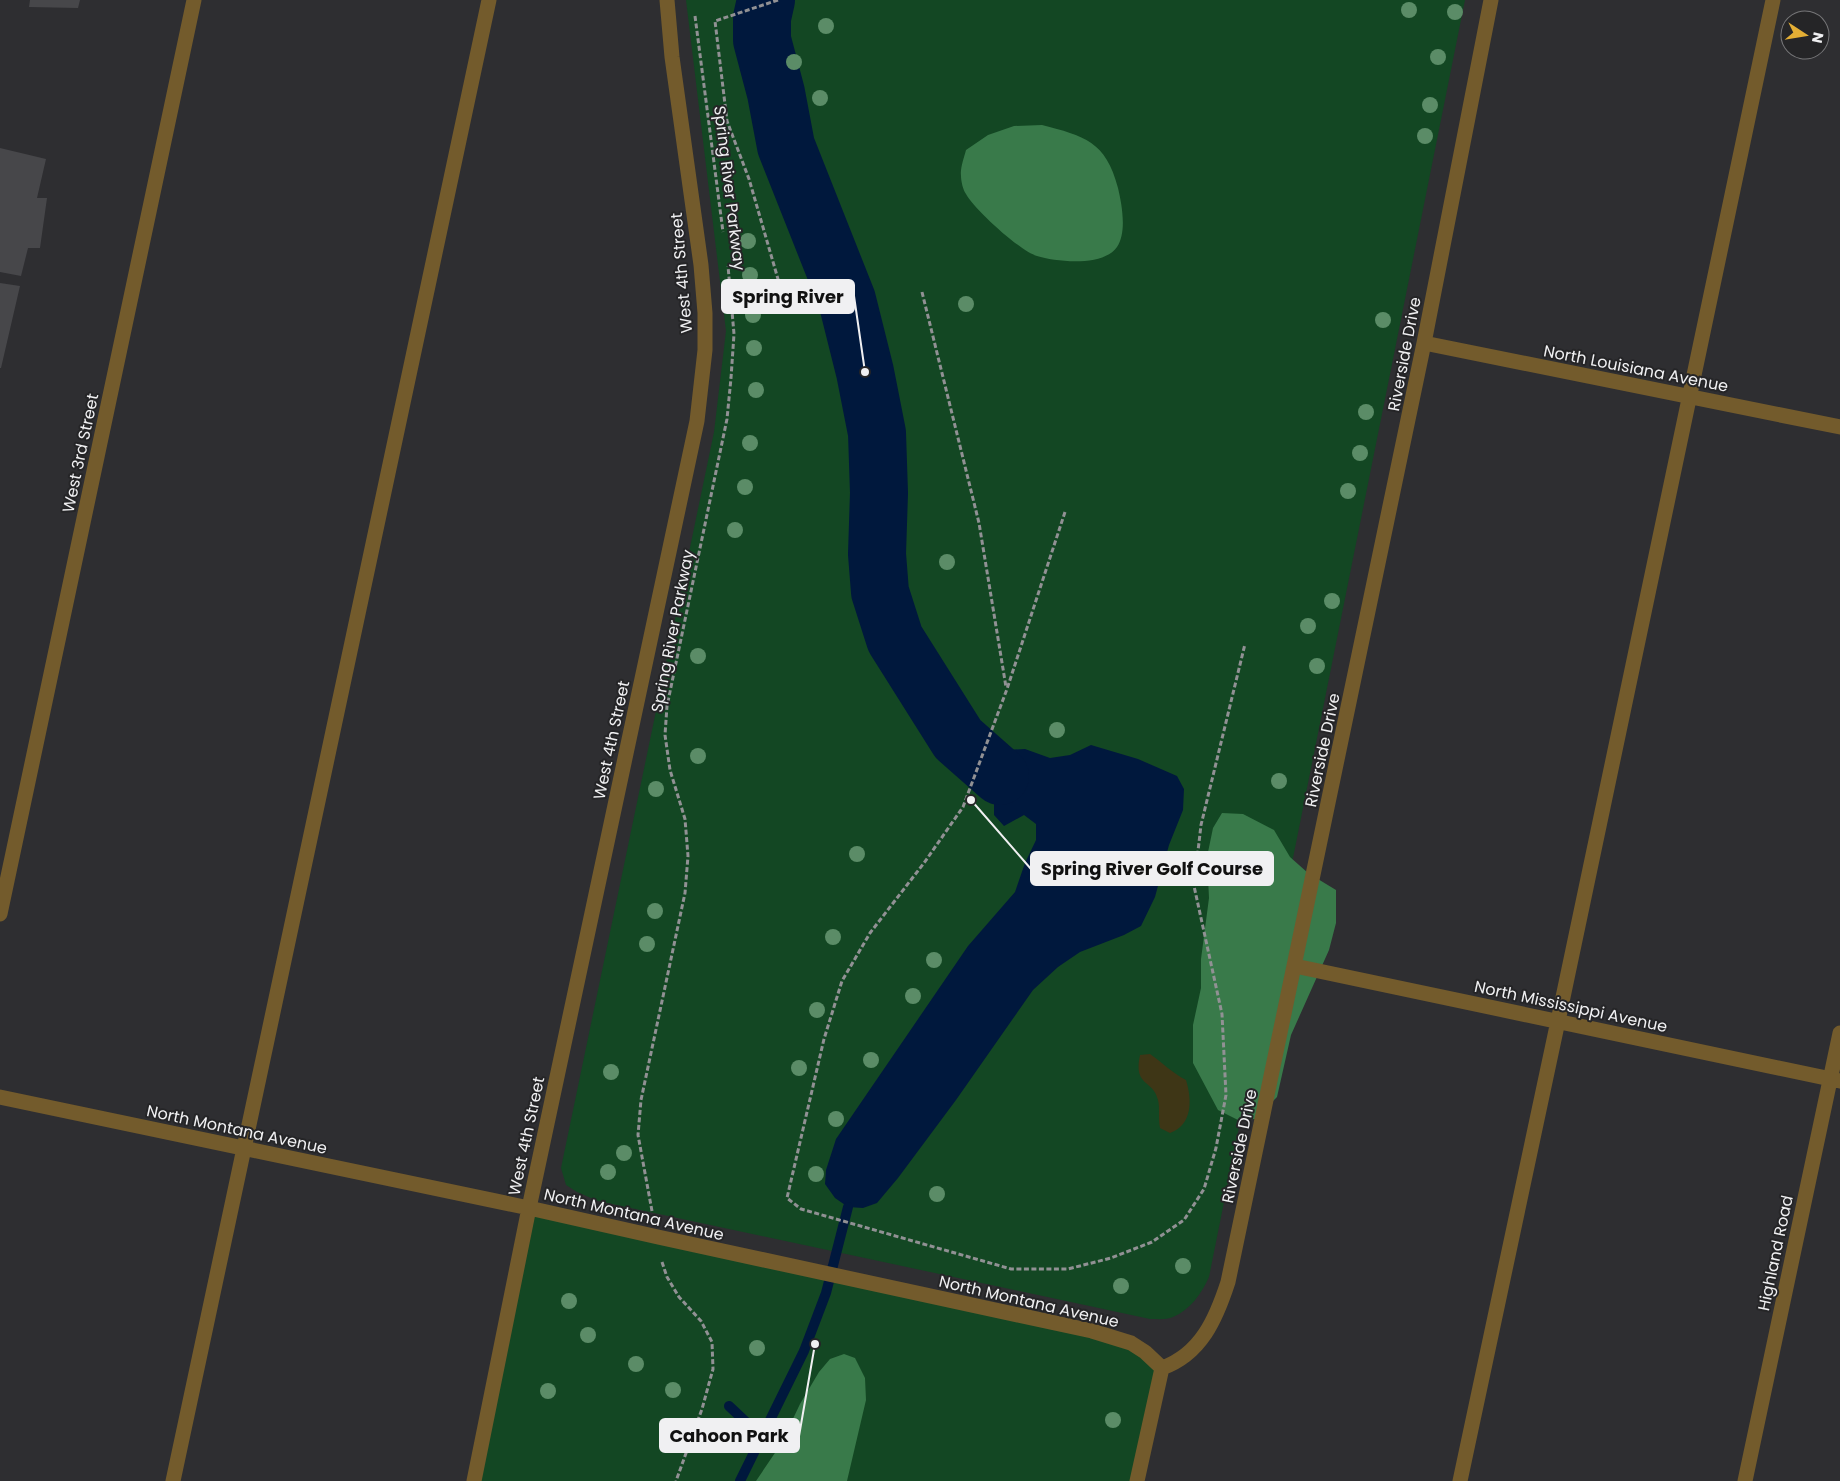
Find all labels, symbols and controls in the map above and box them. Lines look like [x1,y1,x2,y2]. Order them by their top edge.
north arrow [1780,10,1830,60]
text: N [1807,30,1829,45]
street label: Spring River Parkway [708,105,751,272]
street label: West 4th Street [665,211,698,334]
callout: Spring River [722,280,854,313]
text: Spring River [732,284,844,309]
street label: Riverside Drive [1382,295,1427,413]
street label: North Louisiana Avenue [1542,339,1730,398]
street label: West 3rd Street [57,391,104,515]
street label: Spring River Parkway [645,548,700,715]
street label: West 4th Street [588,678,635,802]
street label: Riverside Drive [1299,691,1346,809]
callout: Spring River Golf Course [1031,852,1273,885]
text: Spring River Golf Course [1041,856,1263,881]
street label: North Mississippi Avenue [1472,975,1670,1038]
street label: West 4th Street [503,1074,550,1198]
street label: Riverside Drive [1216,1087,1263,1205]
street label: North Montana Avenue [144,1099,329,1160]
street label: North Montana Avenue [542,1183,726,1246]
street label: Highland Road [1752,1193,1799,1313]
street label: North Montana Avenue [937,1270,1121,1333]
callout: Cahoon Park [660,1419,799,1452]
text: Cahoon Park [669,1423,789,1448]

